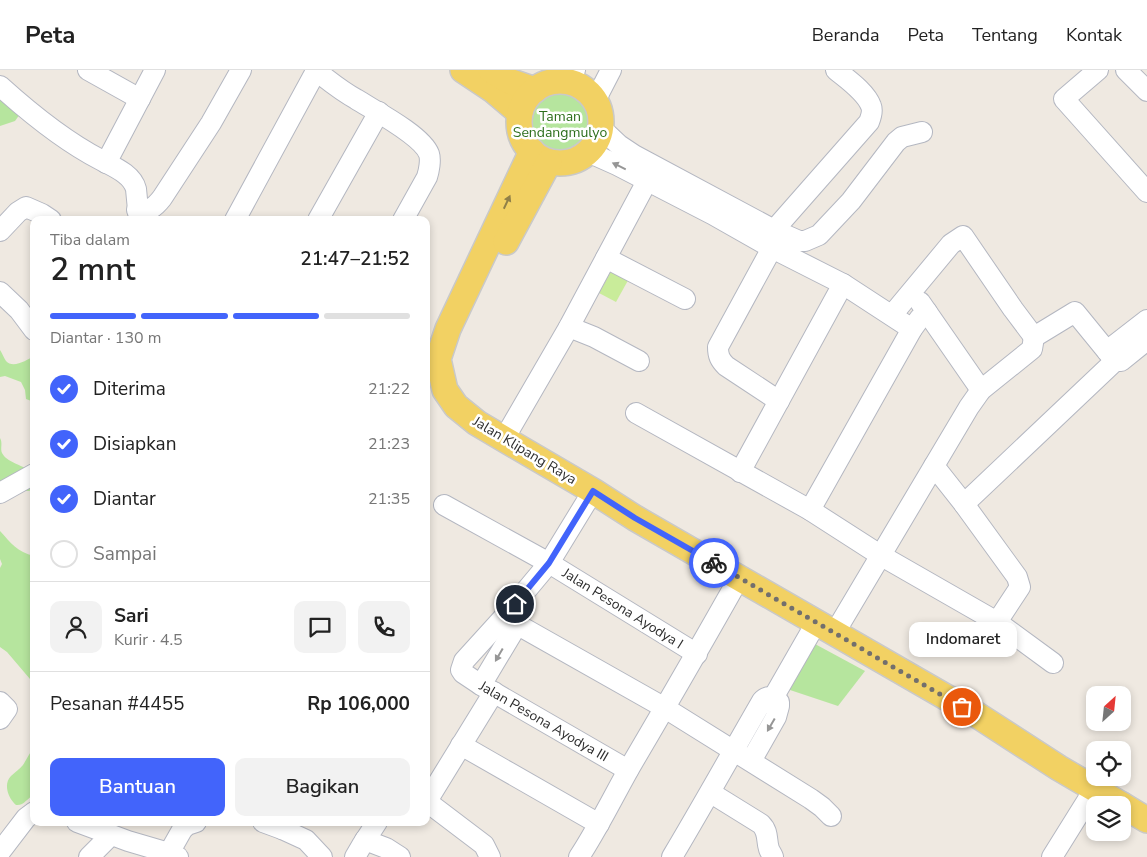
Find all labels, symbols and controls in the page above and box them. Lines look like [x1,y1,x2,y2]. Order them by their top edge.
text: Peta [25,19,75,51]
text: Beranda [812,23,880,47]
text: Peta [908,23,944,47]
text: Tentang [972,23,1038,47]
text: Kontak [1066,23,1122,47]
park label: Taman Sendangmulyo [513,107,607,142]
one-way arrow [612,162,627,170]
one-way arrow [503,195,512,210]
text: Tiba dalam [50,229,130,251]
text: 21:47–21:52 [300,246,410,272]
text: 2 mnt [50,248,135,291]
text: Diantar · 130 m [50,327,161,349]
icon: check [50,375,78,403]
text: Diterima [93,376,166,402]
text: 21:22 [368,378,410,400]
street label: Jalan Klipang Raya [469,411,580,489]
icon: check [50,430,78,458]
text: Disiapkan [93,431,176,457]
text: 21:23 [368,433,410,455]
icon: check [50,485,78,513]
text: Diantar [93,486,156,512]
text: 21:35 [368,488,410,510]
courier [689,538,739,588]
text: Sampai [93,541,157,567]
icon: bike [700,549,728,577]
street label: Jalan Pesona Ayodya I [558,563,687,653]
pin [494,583,536,625]
icon: home [501,590,529,618]
button: person [50,601,102,653]
button: chat [294,601,346,653]
button: phone [358,601,410,653]
text: Sari [114,603,149,629]
callout: Indomaret [908,622,1016,657]
text: Indomaret [926,628,1000,650]
text: Kurir · 4.5 [114,629,183,651]
one-way arrow [495,648,504,661]
street label: Jalan Pesona Ayodya III [475,676,612,766]
pin [941,686,983,728]
north arrow [1086,686,1131,731]
map controls [1086,686,1131,841]
text: Pesanan #4455 [50,691,184,717]
text: Rp 106,000 [307,691,410,717]
icon: bag [948,693,976,721]
one-way arrow [767,719,776,732]
button: locate [1086,741,1131,786]
button: Bantuan [50,758,225,816]
button: Bagikan [235,758,410,816]
button: layers [1086,796,1131,841]

